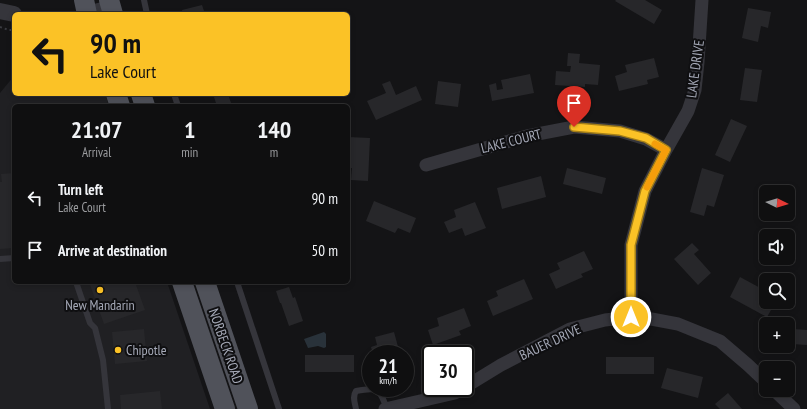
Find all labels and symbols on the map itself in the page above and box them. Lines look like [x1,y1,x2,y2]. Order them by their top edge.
street label: LAKE DRIVE [682,39,708,99]
pin [557,86,591,127]
street label: LAKE COURT [479,125,544,157]
north arrow [759,185,795,221]
marker: New Mandarin [95,285,105,295]
place label: New Mandarin [65,296,135,314]
position arrow [610,296,652,338]
street label: NORBECK ROAD [205,306,247,386]
street label: BAUER DRIVE [516,320,584,364]
place label: Chipotle [126,341,167,359]
marker: Chipotle [113,345,123,355]
speed limit sign: 30 [422,345,474,397]

